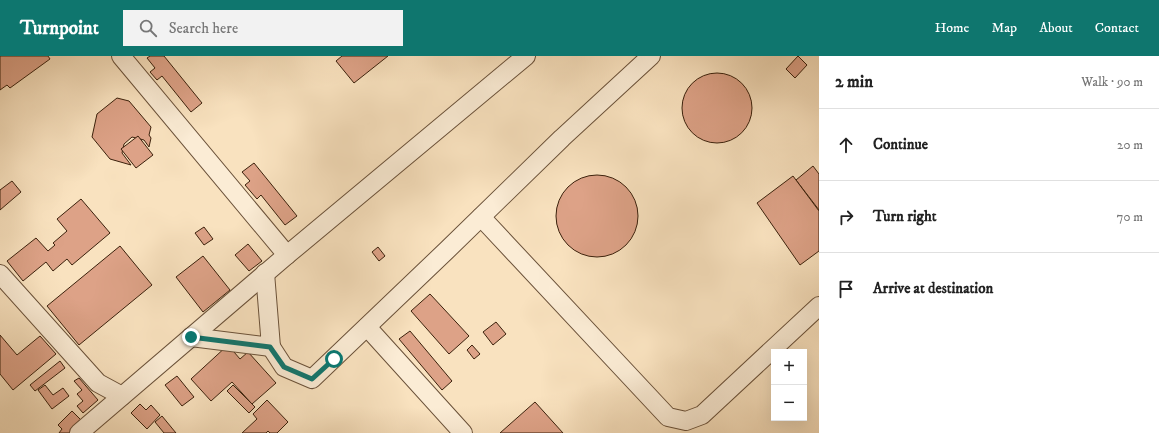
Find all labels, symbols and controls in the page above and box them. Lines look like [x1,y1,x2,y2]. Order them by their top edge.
search box [123,10,403,46]
text: Turnpoint [20,17,99,40]
icon: search [137,17,159,39]
text: Search here [169,19,238,38]
text: Home [935,19,969,37]
text: Map [991,19,1017,37]
text: About [1039,19,1073,37]
text: Contact [1095,19,1139,37]
text: 2 min [835,71,873,93]
text: Walk · 90 m [1081,74,1143,90]
icon: ahead [835,134,857,156]
text: Continue [873,135,928,154]
text: 20 m [1117,137,1143,153]
icon: right [835,206,857,228]
text: Turn right [873,207,936,226]
text: 70 m [1117,209,1143,225]
icon: arrive [835,278,857,300]
text: Arrive at destination [873,279,993,298]
route end [182,328,200,346]
map controls [771,349,807,421]
button: + [771,349,807,385]
route start [325,350,343,368]
button: − [771,385,807,421]

